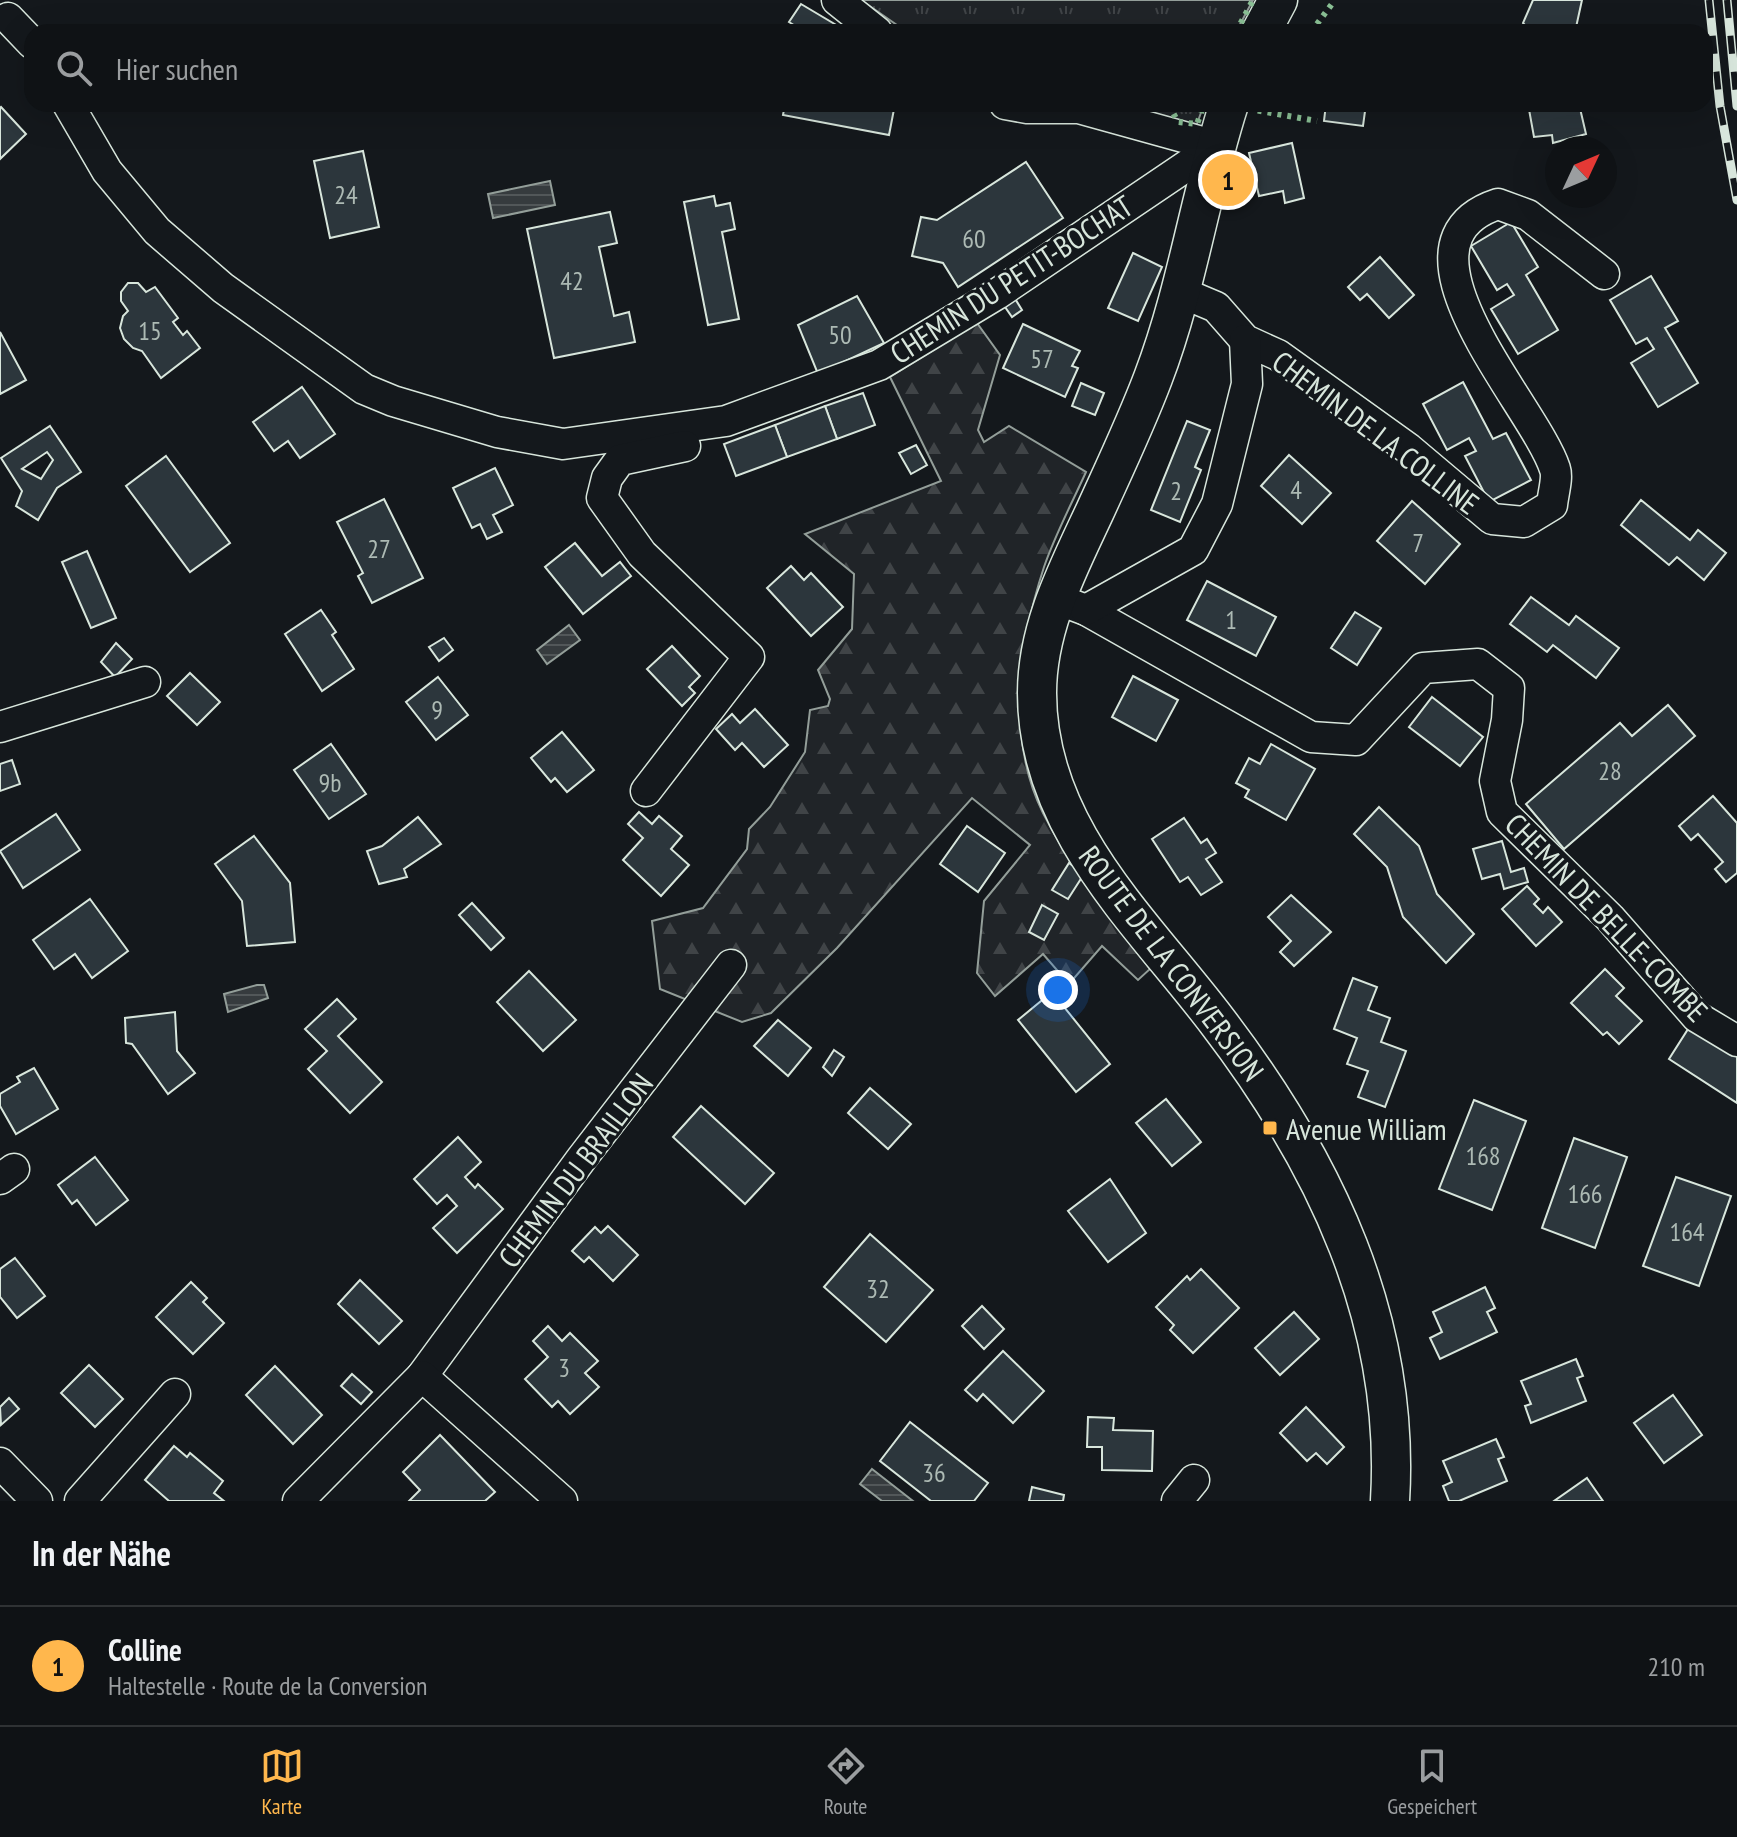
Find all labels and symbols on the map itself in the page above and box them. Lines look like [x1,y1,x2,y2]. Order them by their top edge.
north arrow [1545,136,1617,208]
pin: 1 [1202,150,1254,210]
house number: 24 [334,178,358,211]
street label: CHEMIN DU PETIT-BOCHAT [882,186,1140,372]
house number: 60 [962,222,986,255]
house number: 42 [560,264,584,297]
house number: 15 [138,314,162,347]
house number: 50 [828,318,852,351]
house number: 57 [1030,342,1054,375]
street label: CHEMIN DE LA COLLINE [1265,342,1487,522]
house number: 4 [1290,473,1302,506]
house number: 2 [1170,474,1182,507]
house number: 7 [1412,526,1424,559]
house number: 27 [367,532,391,565]
house number: 1 [1225,603,1237,636]
house number: 9 [431,693,443,726]
house number: 28 [1598,754,1622,787]
house number: 9b [319,766,341,799]
street label: CHEMIN DE BELLE-COMBE [1497,804,1717,1030]
street label: ROUTE DE LA CONVERSION [1071,838,1273,1088]
your location [1038,970,1078,1010]
street label: CHEMIN DU BRAILLON [489,1065,661,1275]
place label: Avenue William [1286,1109,1446,1148]
marker: Avenue William [1261,1119,1279,1137]
house number: 168 [1465,1139,1501,1172]
house number: 166 [1567,1177,1603,1210]
house number: 164 [1669,1215,1705,1248]
house number: 32 [866,1272,890,1305]
house number: 3 [558,1351,570,1384]
house number: 36 [922,1456,946,1489]

